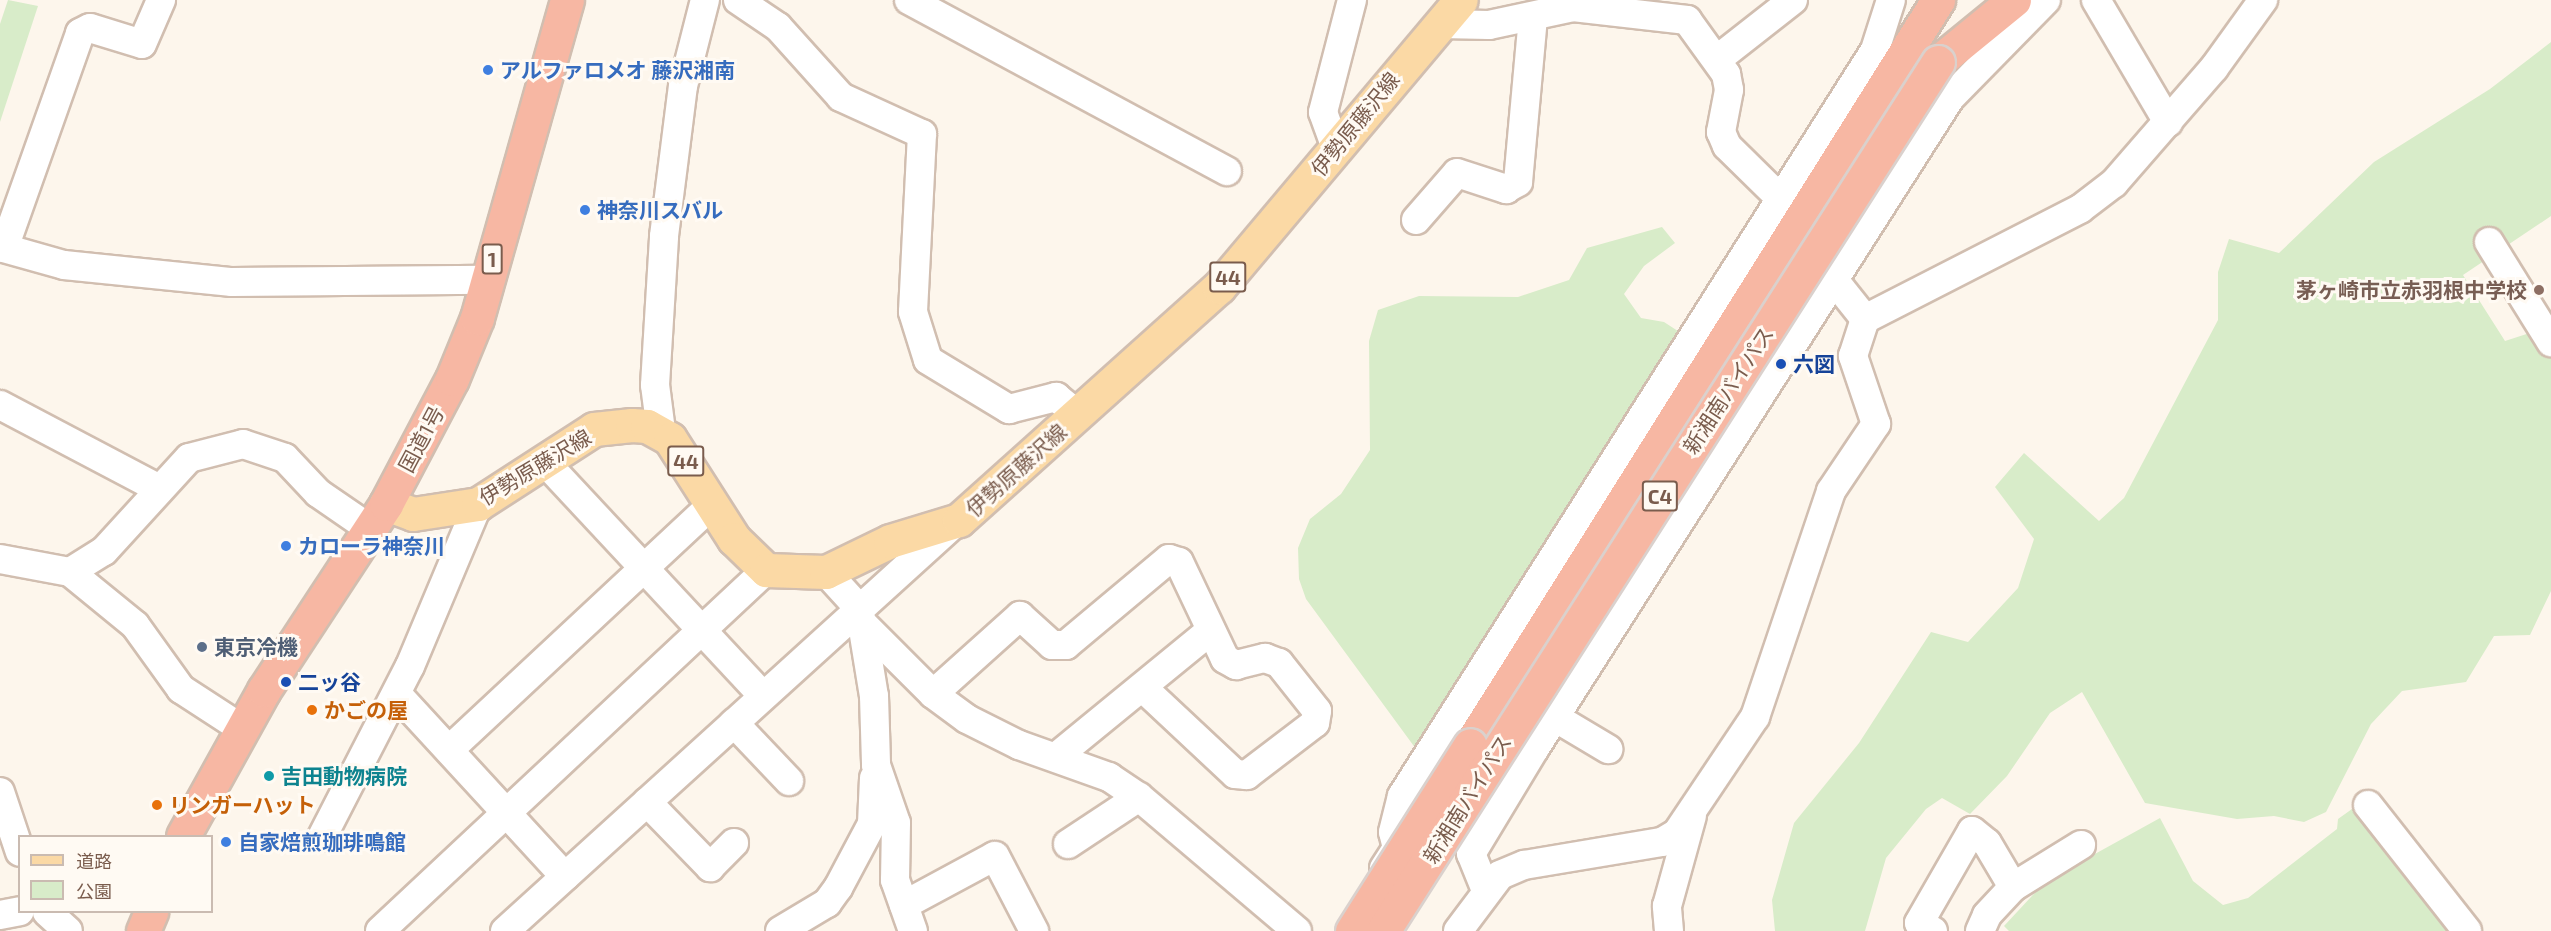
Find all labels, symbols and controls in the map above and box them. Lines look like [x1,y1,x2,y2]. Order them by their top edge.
place label: アルファロメオ 藤沢湘南 [500,57,736,83]
marker: アルファロメオ 藤沢湘南 [481,63,495,77]
street label: 伊勢原藤沢線 [1306,67,1404,181]
place label: 神奈川スバル [597,197,723,223]
marker: 神奈川スバル [578,203,592,217]
road number: 1 [482,242,502,276]
road number: 44 [1208,260,1248,294]
place label: 茅ヶ崎市立赤羽根中学校 [2296,277,2527,303]
marker: 茅ヶ崎市立赤羽根中学校 [2532,283,2546,297]
street label: 新湘南バイパス [1677,321,1779,459]
place label: 六図 [1793,351,1835,377]
marker: 六図 [1774,357,1788,371]
street label: 国道1号 [393,402,449,476]
street label: 伊勢原藤沢線 [961,418,1071,522]
street label: 伊勢原藤沢線 [475,424,595,510]
road number: 44 [666,444,706,478]
road number: C4 [1640,479,1680,513]
place label: カローラ神奈川 [298,533,445,559]
marker: カローラ神奈川 [279,539,293,553]
place label: 東京冷機 [214,634,298,660]
marker: 東京冷機 [195,640,209,654]
place label: 二ッ谷 [298,669,361,695]
marker: 二ッ谷 [279,675,293,689]
place label: かごの屋 [324,697,408,723]
marker: かごの屋 [305,703,319,717]
street label: 新湘南バイパス [1417,730,1517,868]
place label: 吉田動物病院 [281,763,407,789]
marker: 吉田動物病院 [262,769,276,783]
place label: リンガーハット [169,792,316,818]
marker: リンガーハット [150,798,164,812]
place label: 自家焙煎珈琲鳴館 [238,829,406,855]
legend [18,835,213,913]
marker: 自家焙煎珈琲鳴館 [219,835,233,849]
text: 道路 [76,850,112,872]
text: 公園 [76,880,112,902]

